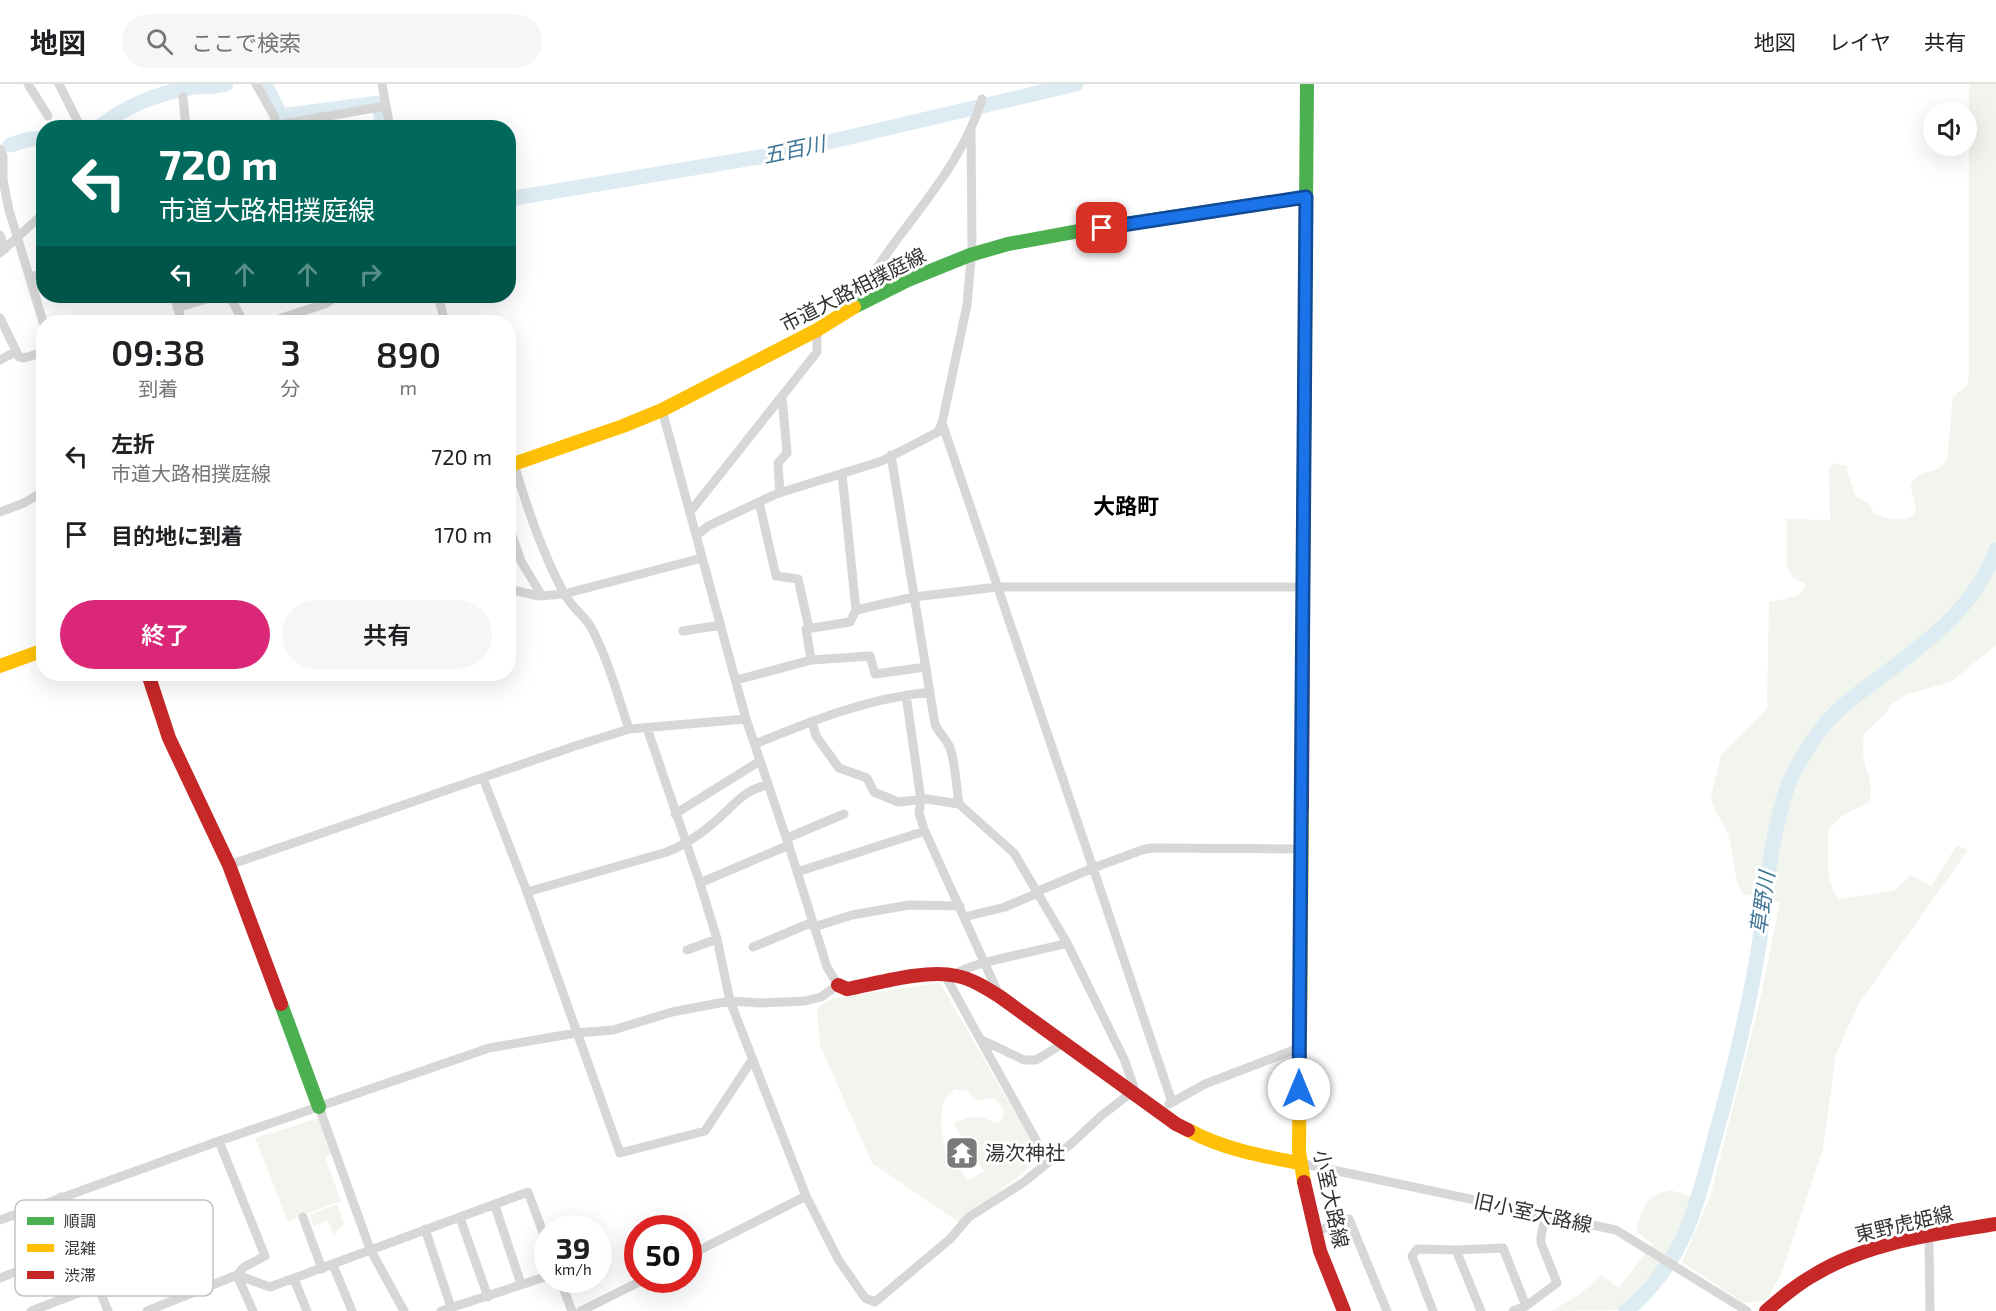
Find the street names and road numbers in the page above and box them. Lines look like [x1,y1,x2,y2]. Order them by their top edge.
street label: 市道大路相撲庭線 [776,242,929,336]
street label: 小室大路線 [1310,1147,1354,1250]
street label: 旧小室大路線 [1472,1188,1594,1236]
street label: 東野虎姫線 [1852,1200,1955,1246]

